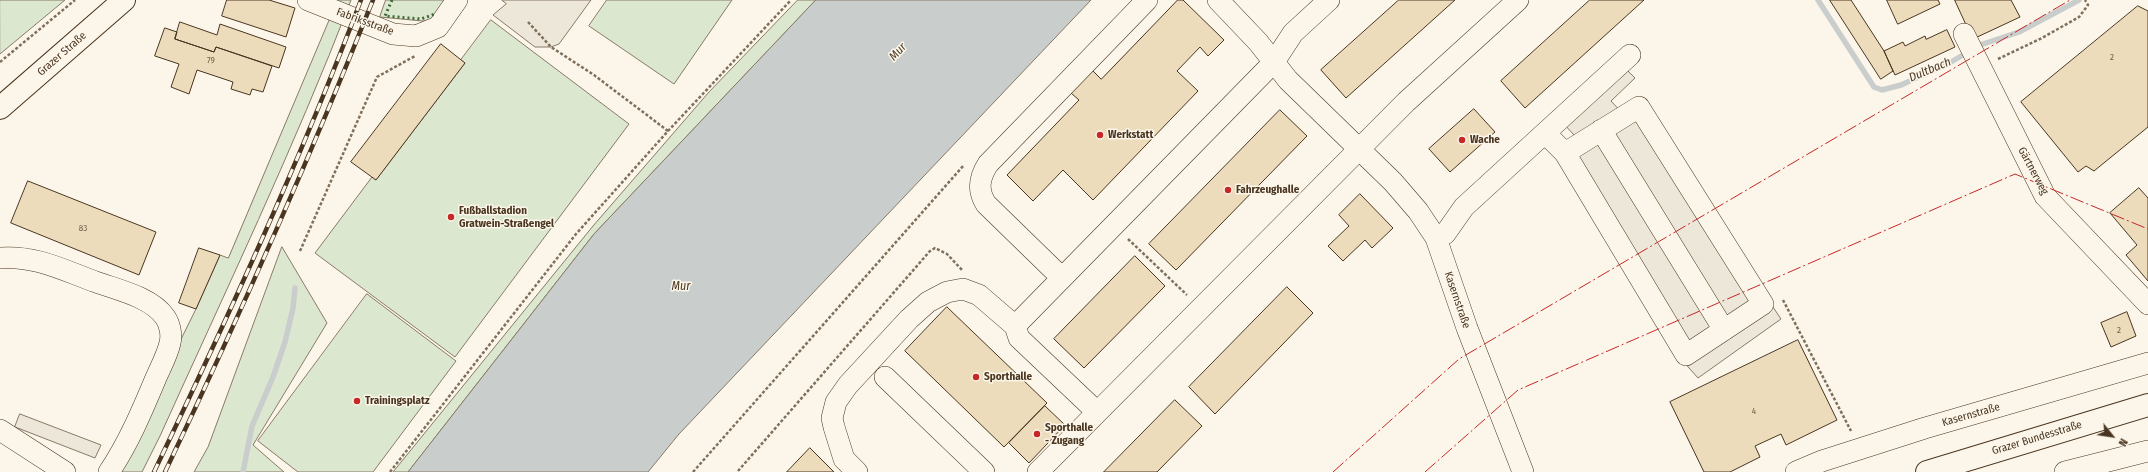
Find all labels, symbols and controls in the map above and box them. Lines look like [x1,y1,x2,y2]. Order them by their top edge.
street label: Fabriksstraße [334,6,396,38]
street label: Grazer Straße [35,29,89,79]
water label: Mur [886,40,910,64]
house number: 2 [2110,52,2114,62]
house number: 79 [207,55,215,65]
water label: Dultbach [1907,55,1953,85]
place label: Werkstatt [1108,128,1153,142]
marker: Werkstatt [1095,130,1105,140]
place label: Wache [1470,133,1500,147]
marker: Wache [1457,135,1467,145]
street label: Gärtnerweg [2015,145,2051,197]
place label: Fahrzeughalle [1236,183,1299,197]
marker: Fahrzeughalle [1223,185,1233,195]
place label: Fußballstadion Gratwein-Straßengel [459,204,554,230]
marker: Fußballstadion Gratwein-Straßengel [446,212,456,222]
house number: 83 [79,223,87,233]
street label: Kasernstraße [1441,270,1473,330]
water label: Mur [672,280,690,294]
house number: 2 [2117,325,2121,335]
place label: Sporthalle [984,370,1032,384]
marker: Sporthalle [971,372,981,382]
place label: Trainingsplatz [365,394,430,408]
marker: Trainingsplatz [352,396,362,406]
street label: Kasernstraße [1941,400,2001,430]
house number: 4 [1752,406,1756,416]
north arrow [2092,416,2132,456]
street label: Grazer Bundesstraße [1990,418,2084,458]
place label: Sporthalle - Zugang [1045,421,1093,447]
marker: Sporthalle - Zugang [1032,429,1042,439]
text: N [2116,436,2130,448]

